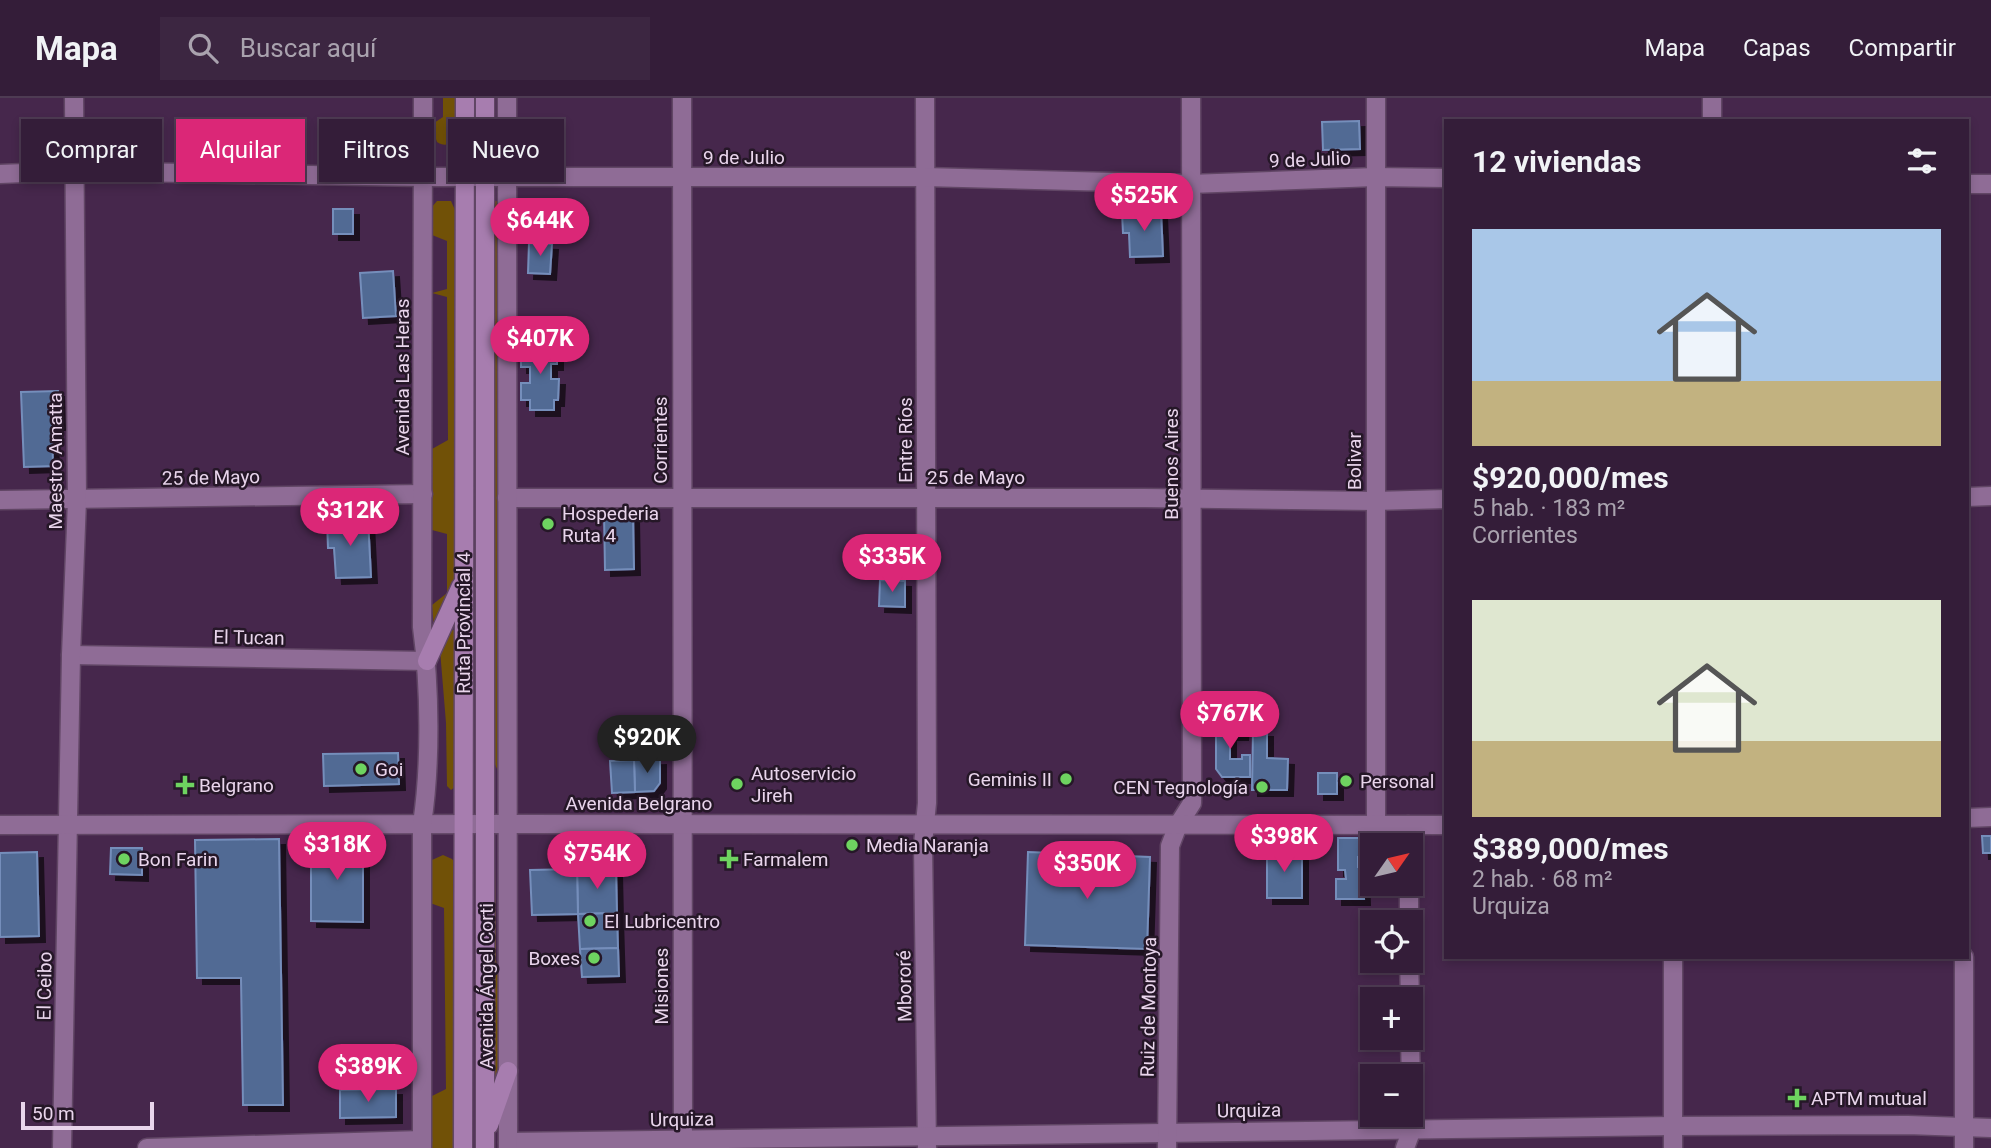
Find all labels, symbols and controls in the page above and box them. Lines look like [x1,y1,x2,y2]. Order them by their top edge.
search box [160,17,650,80]
text: Mapa [35,29,118,68]
icon: search [184,29,222,67]
text: Buscar aquí [240,33,376,63]
text: Mapa [1644,34,1705,62]
text: Capas [1743,34,1811,62]
text: Compartir [1849,34,1956,62]
chip: Comprar [21,119,162,182]
chip: Alquilar [176,119,305,182]
chip: Filtros [319,119,434,182]
chip: Nuevo [448,119,564,182]
icon: filters [1903,142,1941,180]
text: 12 viviendas [1472,144,1642,179]
street label: 9 de Julio [703,146,785,169]
street label: 9 de Julio [1269,147,1351,172]
pin: $525K [1095,174,1193,233]
text: $525K [1110,182,1178,209]
pin: $644K [491,198,589,258]
text: $644K [506,207,574,234]
icon: home [1644,274,1770,400]
street label: Avenida Las Heras [391,299,414,455]
pin: $407K [491,316,589,376]
text: $407K [506,325,574,352]
street label: Maestro Amatta [44,393,67,529]
street label: Corrientes [649,396,672,484]
street label: Entre Ríos [894,397,917,483]
street label: Buenos Aires [1160,408,1183,520]
street label: Bolivar [1343,432,1366,490]
text: $920,000/mes [1472,460,1669,495]
street label: 25 de Mayo [162,465,260,490]
street label: 25 de Mayo [927,466,1025,489]
pin: $312K [301,489,399,548]
text: 5 hab. · 183 m² [1472,495,1625,522]
text: $312K [316,497,384,524]
place label: Hospederia Ruta 4 [562,502,659,547]
marker: Hospederia Ruta 4 [540,516,556,532]
text: Corrientes [1472,522,1578,549]
pin: $335K [843,534,941,594]
text: $335K [858,543,926,570]
street label: Ruta Provincial 4 [452,552,475,694]
street label: El Tucan [213,625,285,650]
icon: home [1644,645,1770,771]
pin: $767K [1181,692,1279,751]
text: $767K [1196,700,1264,727]
pin: $920K [598,716,696,775]
text: $920K [613,724,681,751]
place label: Goi [375,758,403,781]
marker: Goi [353,761,369,777]
place label: Autoservicio Jireh [751,762,856,807]
place label: Geminis II [968,768,1052,791]
place label: Personal [1360,770,1434,793]
marker: Geminis II [1058,771,1074,787]
marker: Personal [1338,773,1354,789]
place label: Belgrano [199,774,274,797]
marker: Autoservicio Jireh [729,776,745,792]
place label: CEN Tegnología [1113,776,1248,799]
marker: Belgrano [177,777,193,793]
marker: CEN Tegnología [1254,779,1270,795]
street label: Avenida Belgrano [566,792,712,815]
pin: $398K [1235,814,1333,874]
pin: $318K [288,822,386,882]
text: $398K [1250,823,1318,850]
text: $318K [303,831,371,858]
text: $389,000/mes [1472,831,1669,866]
pin: $754K [548,832,646,891]
north arrow [1360,833,1423,896]
map controls [1360,833,1423,1127]
place label: Media Naranja [866,834,989,857]
marker: Media Naranja [844,837,860,853]
text: $754K [563,840,631,867]
pin: $350K [1038,842,1136,901]
place label: Bon Farin [138,848,218,871]
place label: Farmalem [743,848,828,871]
text: $350K [1053,850,1121,877]
marker: Bon Farin [116,851,132,867]
marker: Farmalem [721,851,737,867]
text: 2 hab. · 68 m² [1472,866,1612,893]
text: Urquiza [1472,893,1550,920]
street label: Avenida Ángel Corti [475,903,498,1069]
place label: El Lubricentro [604,910,720,933]
button: locate [1360,910,1423,973]
marker: El Lubricentro [582,913,598,929]
street label: Ruiz de Montoya [1136,937,1161,1077]
place label: Boxes [528,947,580,970]
street label: Misiones [650,948,673,1024]
marker: Boxes [586,950,602,966]
street label: Mbororé [892,950,917,1022]
street label: El Ceibo [32,951,57,1021]
button: + [1360,987,1423,1050]
pin: $389K [319,1044,417,1104]
text: $389K [334,1053,402,1080]
button: − [1360,1064,1423,1127]
place label: APTM mutual [1811,1087,1927,1110]
marker: APTM mutual [1789,1090,1805,1106]
street label: Urquiza [1217,1098,1281,1123]
scale bar [21,1099,154,1131]
text: 50 m [32,1102,75,1125]
street label: Urquiza [650,1107,714,1132]

